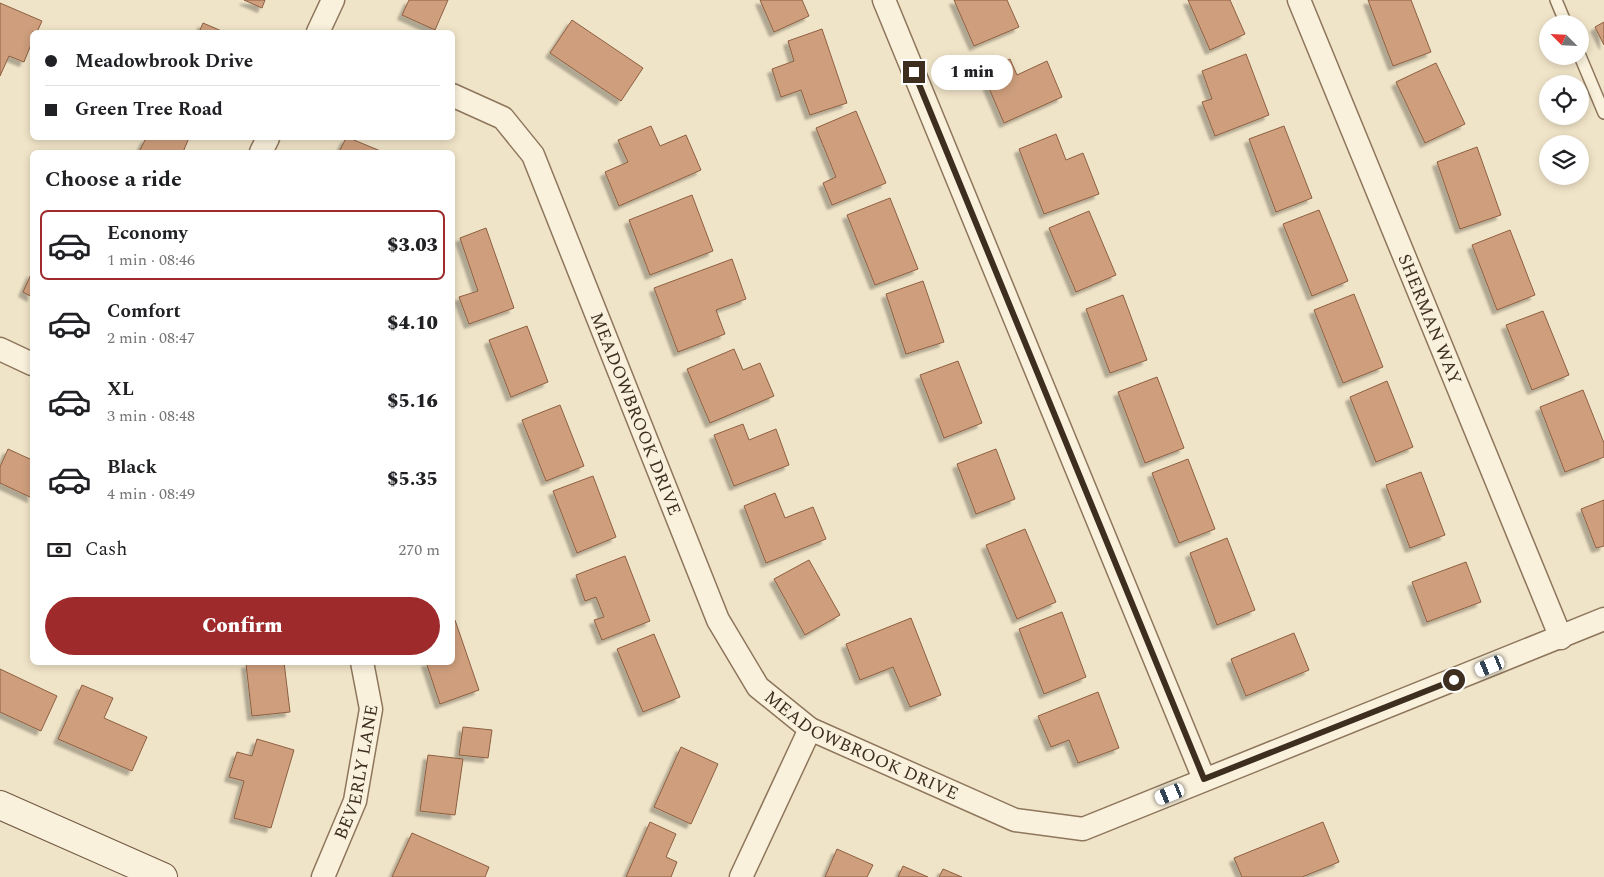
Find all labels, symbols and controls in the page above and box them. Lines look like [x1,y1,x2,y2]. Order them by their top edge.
north arrow [1539,15,1589,65]
map controls [1539,15,1589,185]
text: Meadowbrook Drive [75,47,253,76]
callout: 1 min [932,54,1014,90]
text: 1 min [950,60,994,84]
route end [903,61,925,83]
button: locate [1539,75,1589,125]
text: Green Tree Road [75,95,223,124]
button: layers [1539,135,1589,185]
text: Choose a ride [45,163,182,196]
text: Economy [107,219,188,248]
icon: car [47,223,92,268]
text: $3.03 [387,231,438,260]
text: 1 min · 08:46 [107,248,195,272]
street label: SHERMAN WAY [1391,250,1469,389]
text: Comfort [107,297,181,326]
icon: car [47,301,92,346]
street label: MEADOWBROOK DRIVE [583,308,688,520]
text: $4.10 [387,309,438,338]
text: 2 min · 08:47 [107,326,195,350]
text: XL [107,375,134,404]
icon: car [47,379,92,424]
text: $5.16 [387,387,438,416]
text: 3 min · 08:48 [107,404,195,428]
text: Black [107,453,157,482]
icon: car [47,457,92,502]
text: $5.35 [387,465,438,494]
text: 4 min · 08:49 [107,482,195,506]
text: Cash [85,535,127,564]
icon: cash [45,536,73,564]
text: 270 m [398,538,440,562]
button: Confirm [45,597,440,655]
car [1473,653,1506,679]
route start [1443,669,1465,691]
street label: MEADOWBROOK DRIVE [758,684,963,807]
street label: BEVERLY LANE [327,702,386,844]
car [1153,781,1186,807]

